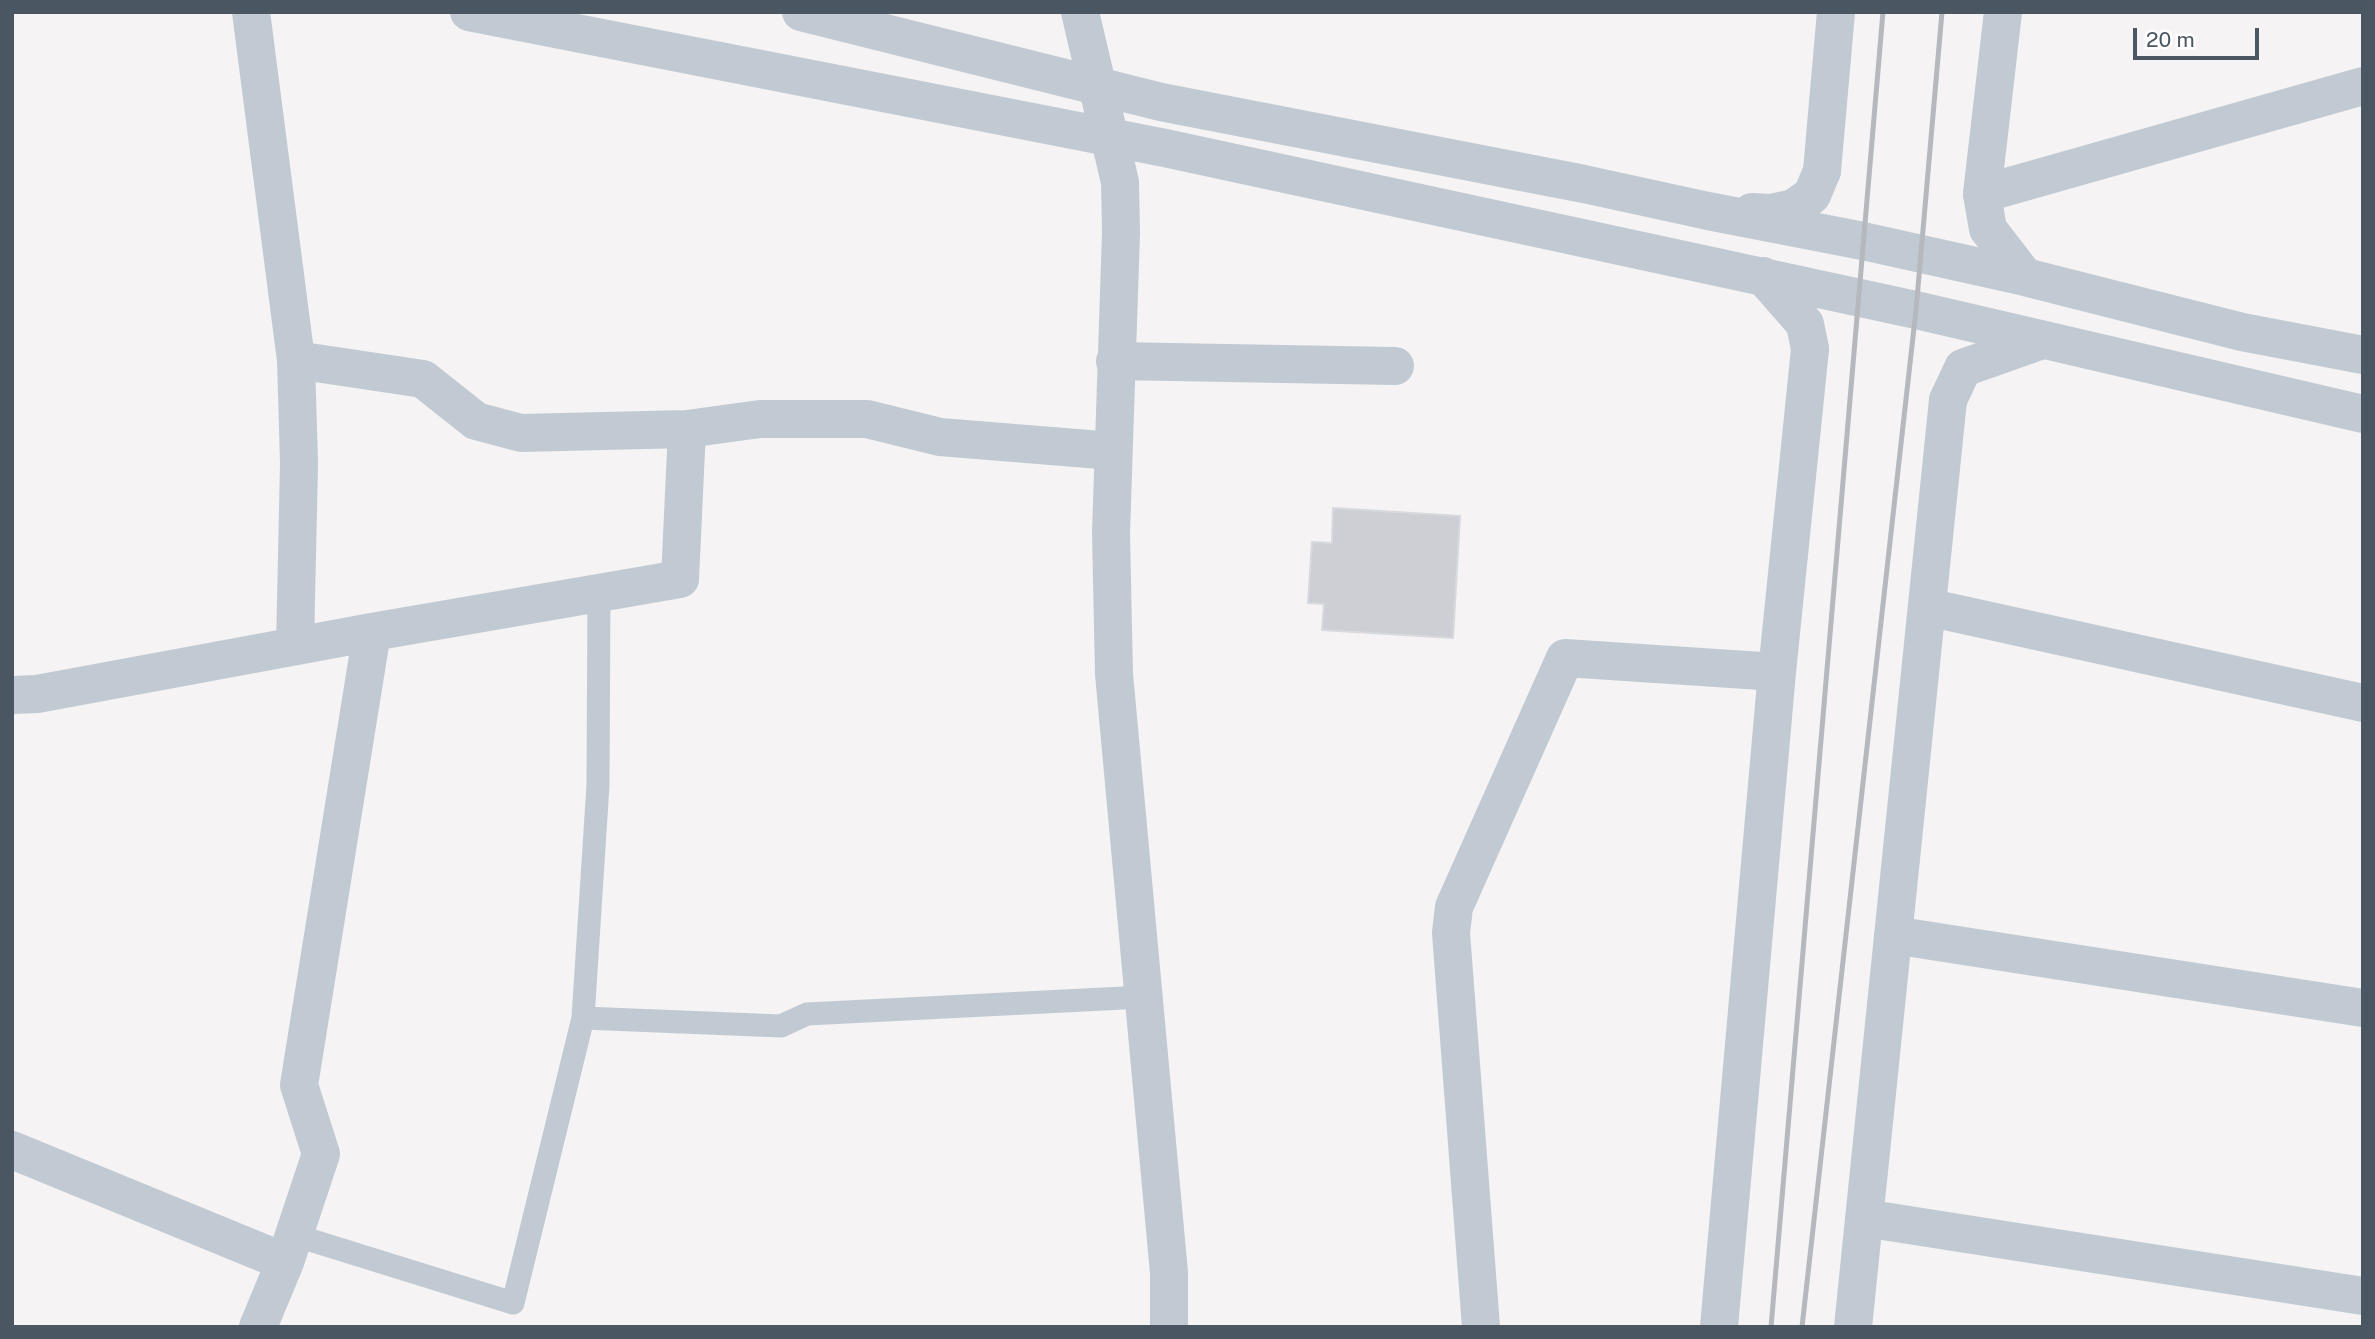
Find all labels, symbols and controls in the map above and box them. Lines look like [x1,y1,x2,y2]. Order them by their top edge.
scale bar [2137,14,2263,58]
text: 20 m [2146,27,2195,52]

